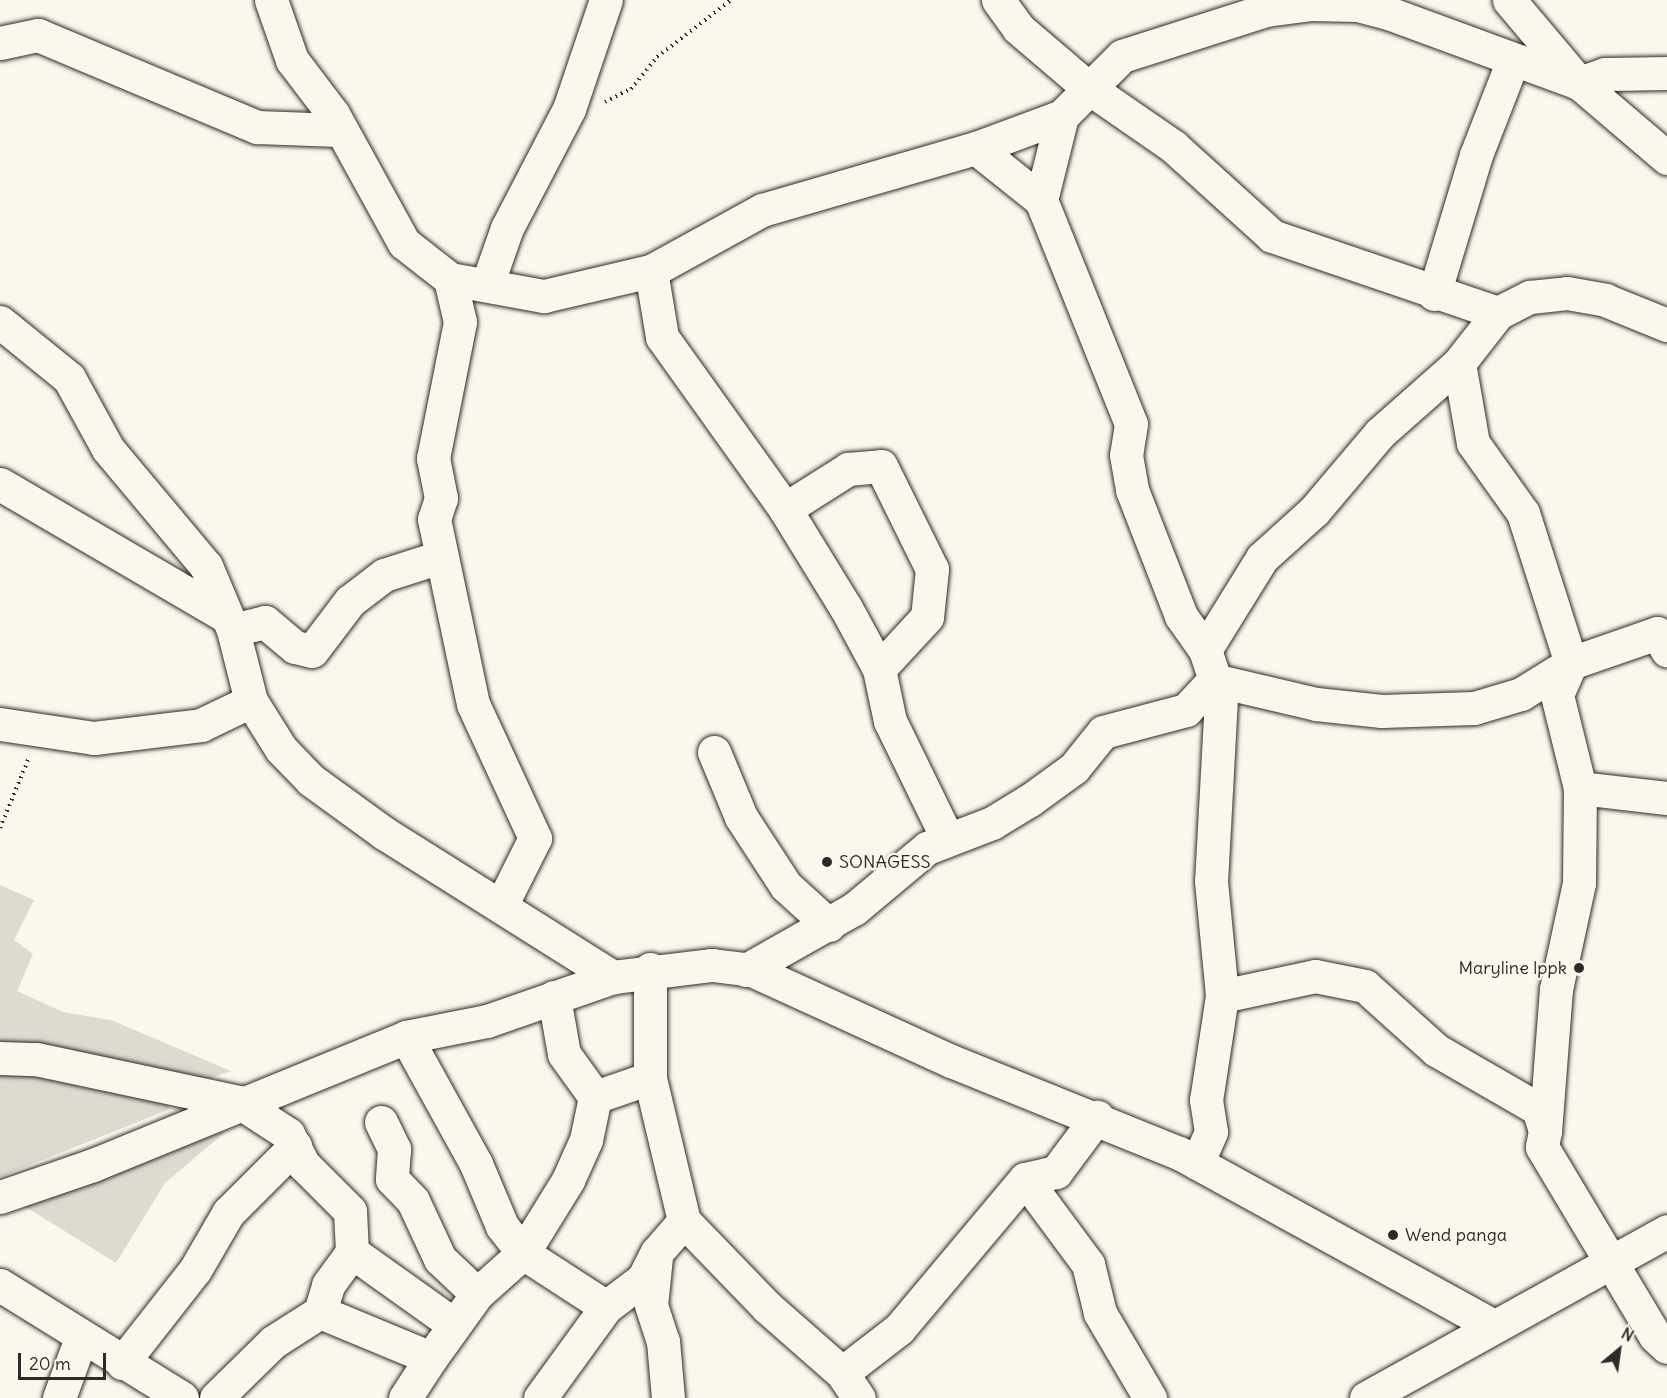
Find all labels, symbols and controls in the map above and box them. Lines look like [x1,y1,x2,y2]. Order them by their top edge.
place label: SONAGESS [839,851,930,873]
marker: SONAGESS [820,855,834,869]
place label: Maryline lppk [1458,957,1567,979]
marker: Maryline lppk [1572,961,1586,975]
place label: Wend panga [1405,1224,1507,1246]
marker: Wend panga [1386,1228,1400,1242]
north arrow [1589,1320,1649,1380]
text: N [1618,1323,1637,1346]
scale bar [21,1341,110,1379]
text: 20 m [29,1352,71,1375]

